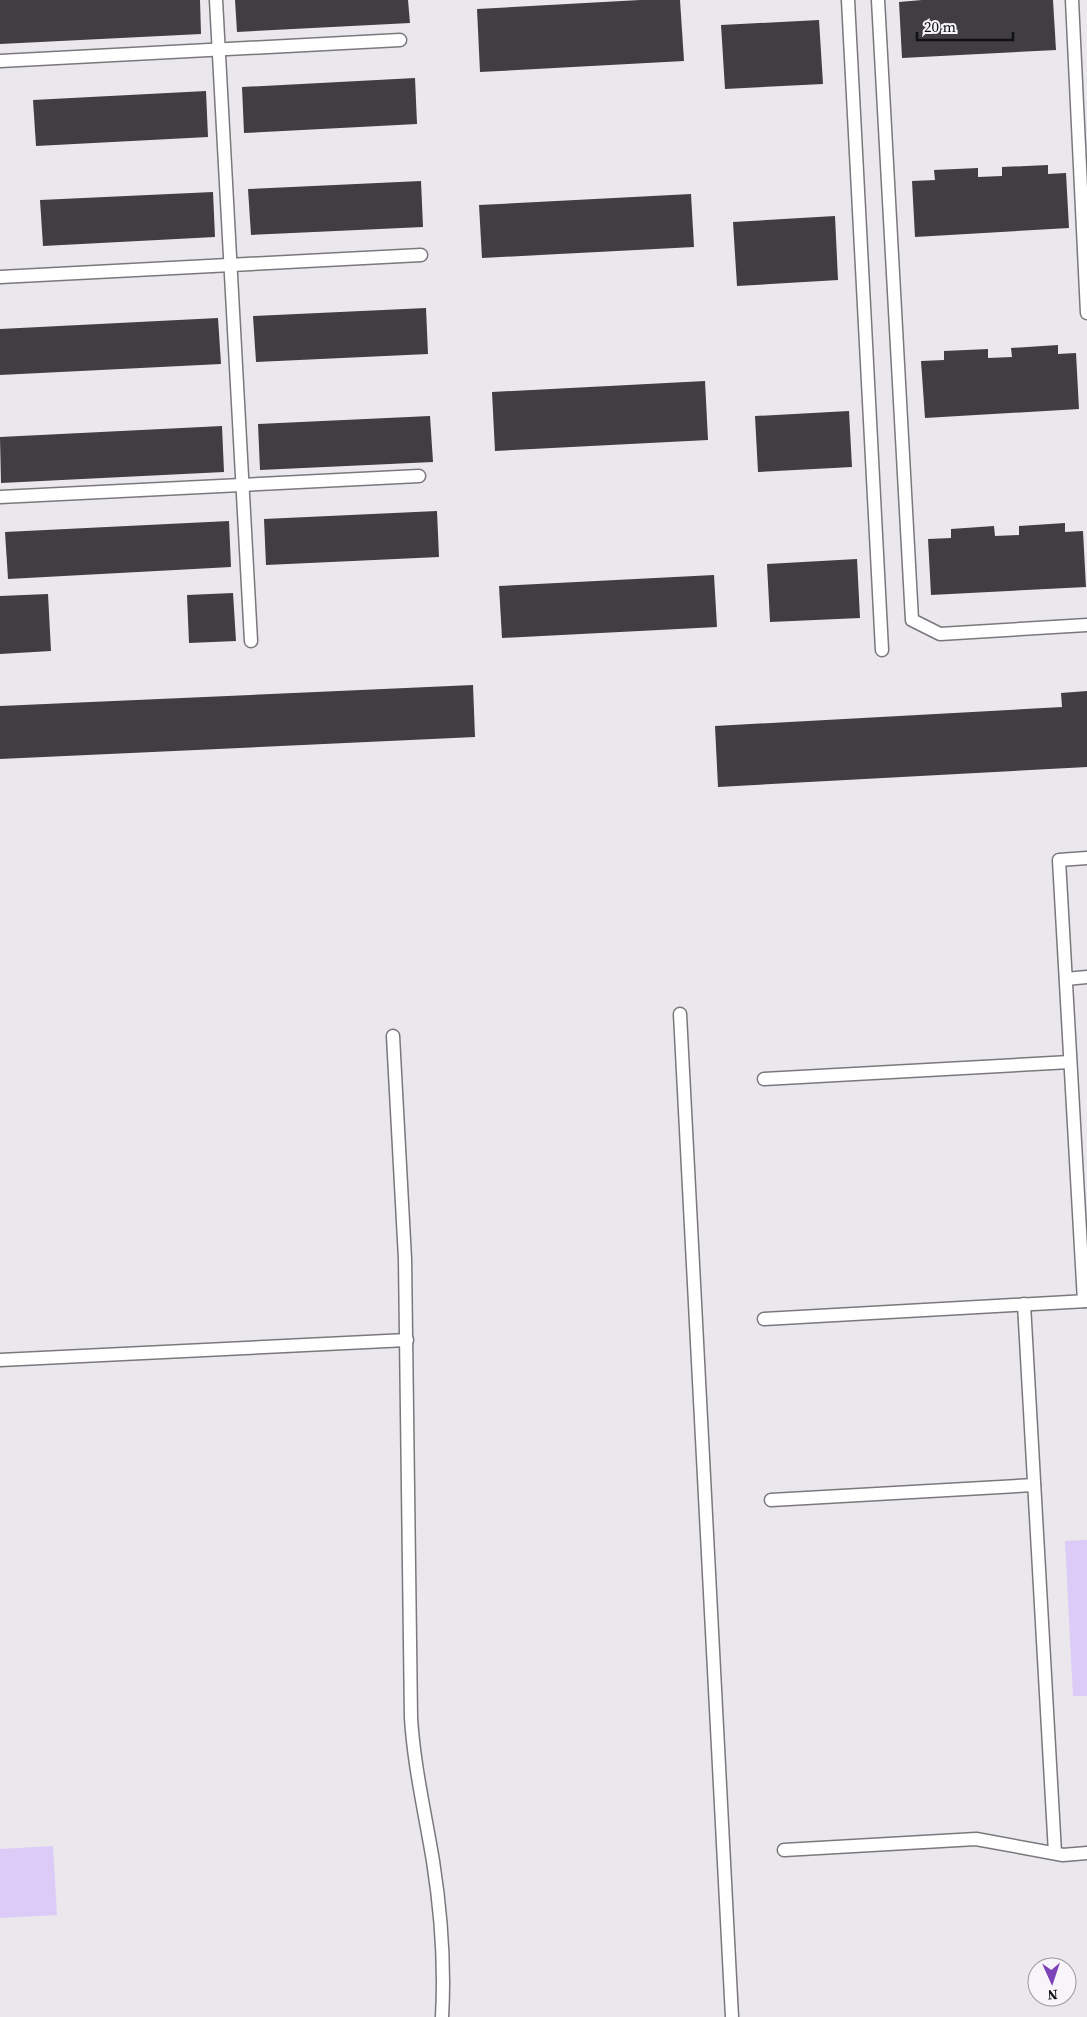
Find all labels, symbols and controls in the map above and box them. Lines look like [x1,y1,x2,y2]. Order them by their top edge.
scale bar [917,10,1013,42]
text: 20 m [924,16,956,37]
north arrow [1027,1957,1077,2007]
text: N [1047,1985,1058,2005]

